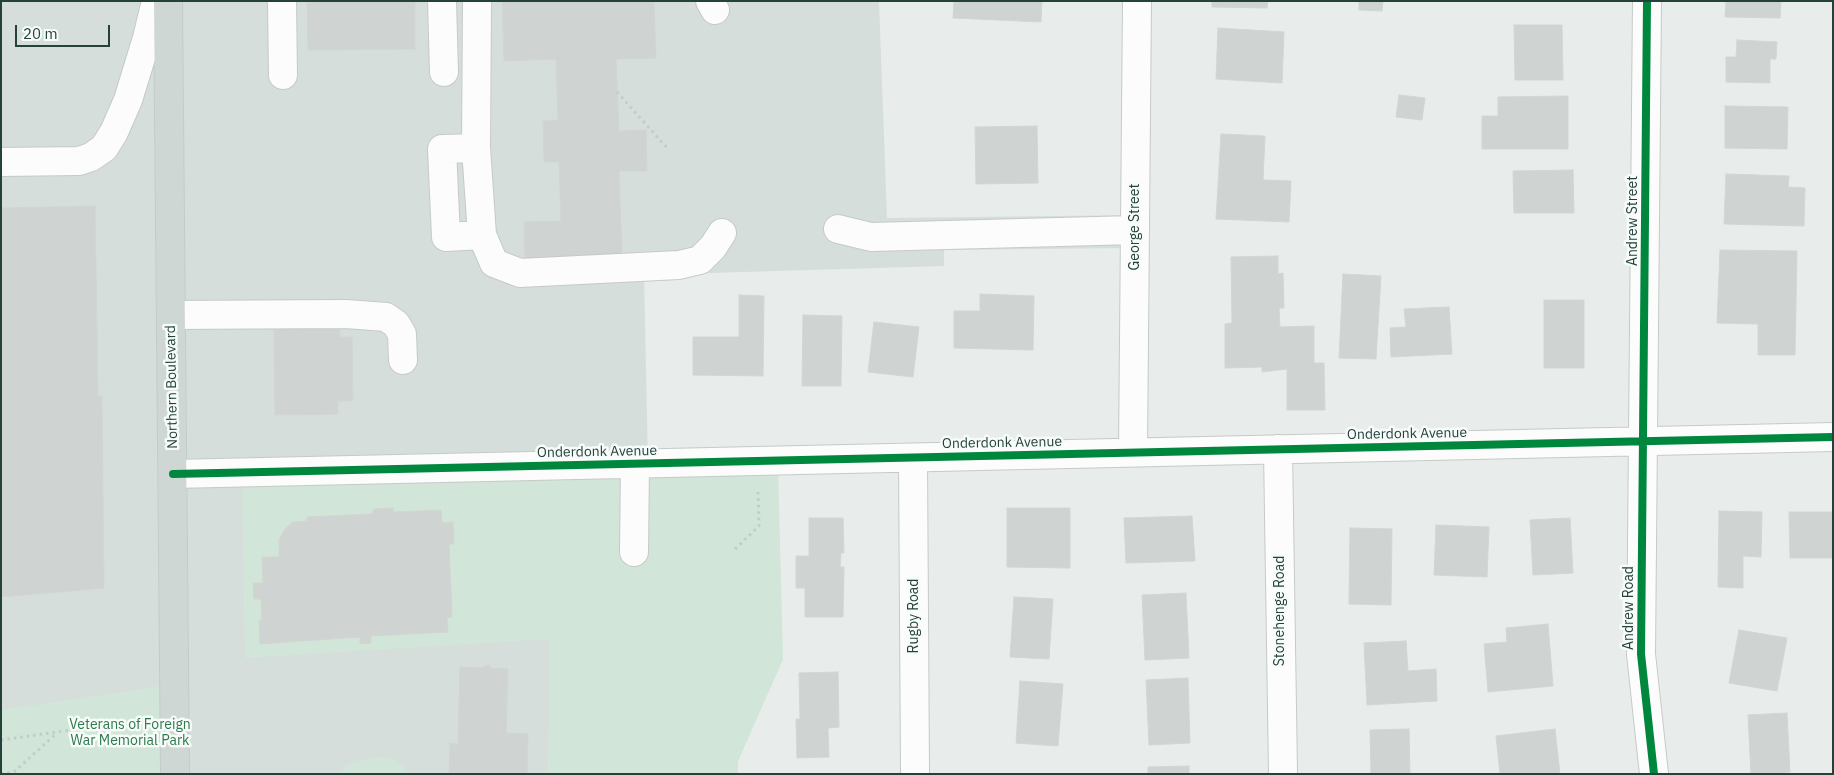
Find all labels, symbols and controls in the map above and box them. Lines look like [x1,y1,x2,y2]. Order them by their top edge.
scale bar [18,15,112,47]
text: 20 m [23,24,58,43]
street label: Andrew Street [1625,176,1641,266]
street label: George Street [1127,184,1143,270]
street label: Northern Boulevard [163,325,181,449]
street label: Onderdonk Avenue [1347,425,1467,443]
street label: Onderdonk Avenue [942,434,1062,452]
street label: Onderdonk Avenue [537,443,657,461]
street label: Stonehenge Road [1272,556,1288,666]
street label: Andrew Road [1621,566,1637,650]
street label: Rugby Road [906,579,922,653]
park label: Veterans of Foreign War Memorial Park [69,717,191,750]

